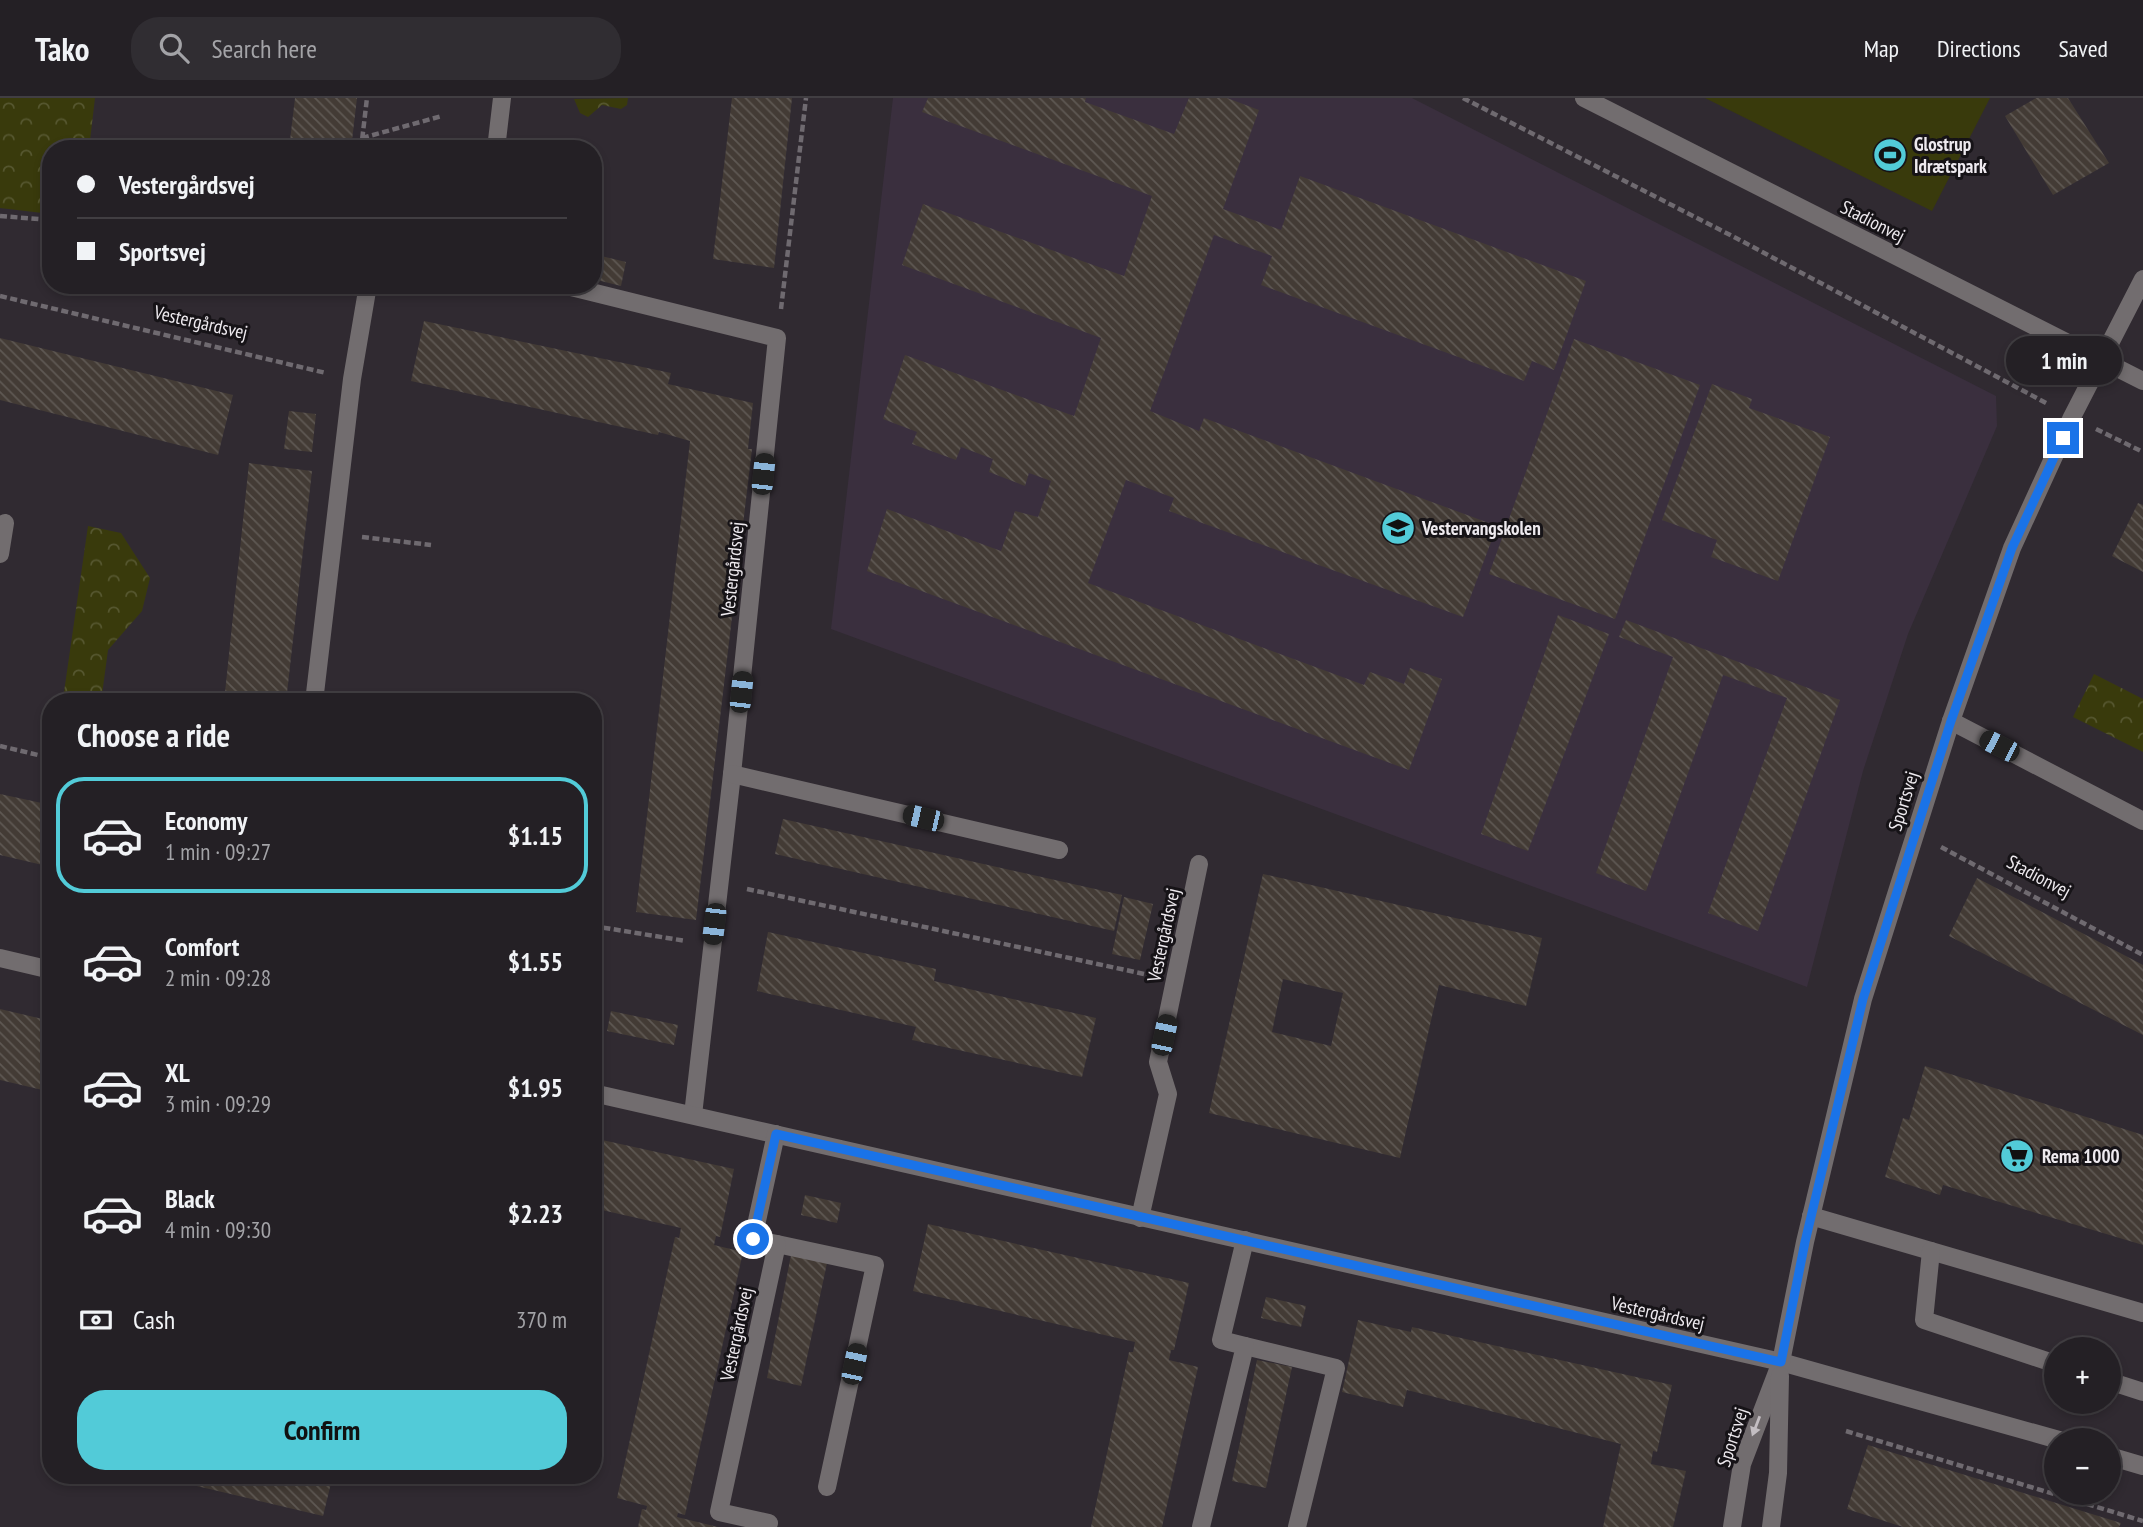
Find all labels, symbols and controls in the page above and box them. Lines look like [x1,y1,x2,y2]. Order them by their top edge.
search box [131,17,621,80]
text: Tako [35,27,89,70]
icon: search [155,29,193,67]
text: Search here [211,32,317,65]
text: Map [1864,33,1899,64]
text: Directions [1937,33,2021,64]
text: Saved [2059,33,2108,64]
place label: Glostrup Idrætspark [1914,132,1987,178]
sports icon: Glostrup Idrætspark [1871,136,1909,174]
text: Vestergårdsvej [119,168,255,201]
street label: Stadionvej [1837,195,1909,247]
text: Sportsvej [119,235,206,268]
street label: Vestergårdsvej [151,299,250,344]
callout: 1 min [2005,336,2121,386]
text: 1 min [2041,346,2087,375]
route end [2047,422,2079,454]
car [751,452,776,496]
school or university icon: Vestervangskolen [1379,509,1417,547]
place label: Vestervangskolen [1421,516,1541,540]
street label: Vestergårdsvej [715,520,749,619]
car [729,670,754,714]
text: Choose a ride [77,714,230,756]
car [1976,727,2023,765]
street label: Sportsvej [1883,768,1923,834]
car [901,803,946,833]
icon: car [81,804,144,867]
text: Economy [165,804,247,837]
text: $1.15 [508,819,563,852]
text: 1 min · 09:27 [165,837,271,866]
street label: Stadionvej [2003,849,2075,903]
street label: Vestergårdsvej [1141,886,1185,985]
car [702,902,727,946]
icon: car [81,930,144,993]
text: Comfort [165,930,239,963]
text: $1.55 [508,945,563,978]
text: 2 min · 09:28 [165,963,271,992]
car [1150,1012,1179,1058]
icon: car [81,1056,144,1119]
text: XL [165,1056,190,1089]
text: $1.95 [508,1071,563,1104]
text: 3 min · 09:29 [165,1089,271,1118]
supermarket icon: Rema 1000 [1998,1137,2036,1175]
place label: Rema 1000 [2042,1144,2120,1168]
icon: car [81,1182,144,1245]
text: Black [165,1182,215,1215]
text: $2.23 [508,1197,563,1230]
text: 4 min · 09:30 [165,1215,271,1244]
route start [737,1223,769,1255]
street label: Vestergårdsvej [714,1285,758,1384]
street label: Vestergårdsvej [1608,1290,1707,1335]
icon: cash [77,1301,115,1339]
text: Cash [133,1303,175,1336]
text: 370 m [516,1305,567,1334]
map controls [2044,1337,2121,1505]
button: + [2044,1337,2121,1414]
car [840,1341,869,1387]
button: Confirm [77,1390,567,1470]
street label: Sportsvej [1711,1404,1753,1470]
one-way arrow [1751,1416,1762,1437]
button: − [2044,1428,2121,1505]

